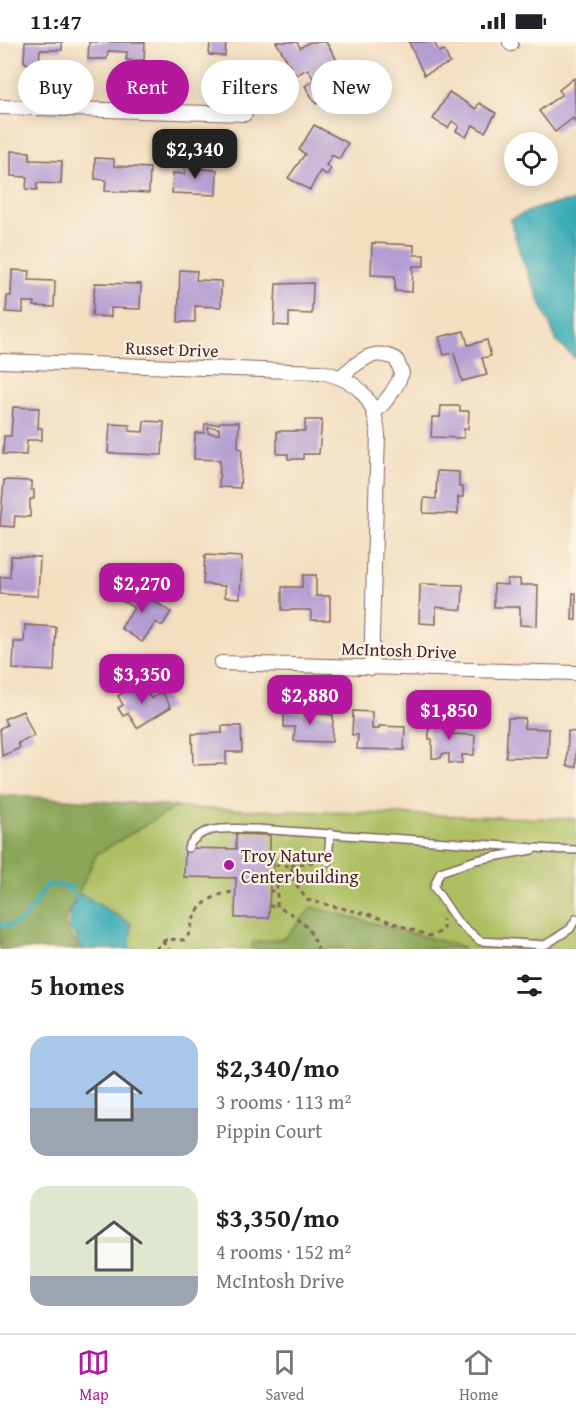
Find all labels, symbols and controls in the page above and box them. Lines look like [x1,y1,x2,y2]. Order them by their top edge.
text: 11:47 [30,5,82,37]
chip: Buy [18,60,94,114]
chip: Rent [106,60,189,114]
chip: Filters [201,60,299,114]
chip: New [311,60,392,114]
pin: $2,340 [146,129,244,180]
map controls [504,132,558,186]
button: locate [504,132,558,186]
text: $2,340 [166,134,224,163]
street label: Russet Drive [125,334,219,364]
pin: $2,270 [93,563,191,614]
text: $2,270 [113,568,171,597]
street label: McIntosh Drive [341,634,457,666]
pin: $3,350 [93,654,191,705]
text: $3,350 [113,659,171,688]
pin: $2,880 [261,675,359,726]
text: $2,880 [281,680,339,709]
pin: $1,850 [400,690,498,741]
text: $1,850 [420,695,478,724]
place label: Troy Nature Center building [241,842,358,890]
marker: Troy Nature Center building [222,858,236,872]
text: 5 homes [30,966,125,1005]
icon: filters [513,969,546,1002]
text: $2,340/mo [216,1048,339,1087]
icon: home [78,1060,150,1132]
text: 3 rooms · 113 m² [216,1087,351,1116]
text: Pippin Court [216,1116,322,1145]
text: $3,350/mo [216,1198,339,1237]
icon: home [78,1210,150,1282]
text: 4 rooms · 152 m² [216,1237,351,1266]
text: McIntosh Drive [216,1266,344,1295]
tab: Map [77,1346,110,1406]
tab: Saved [265,1346,304,1406]
tab: Home [459,1346,499,1406]

